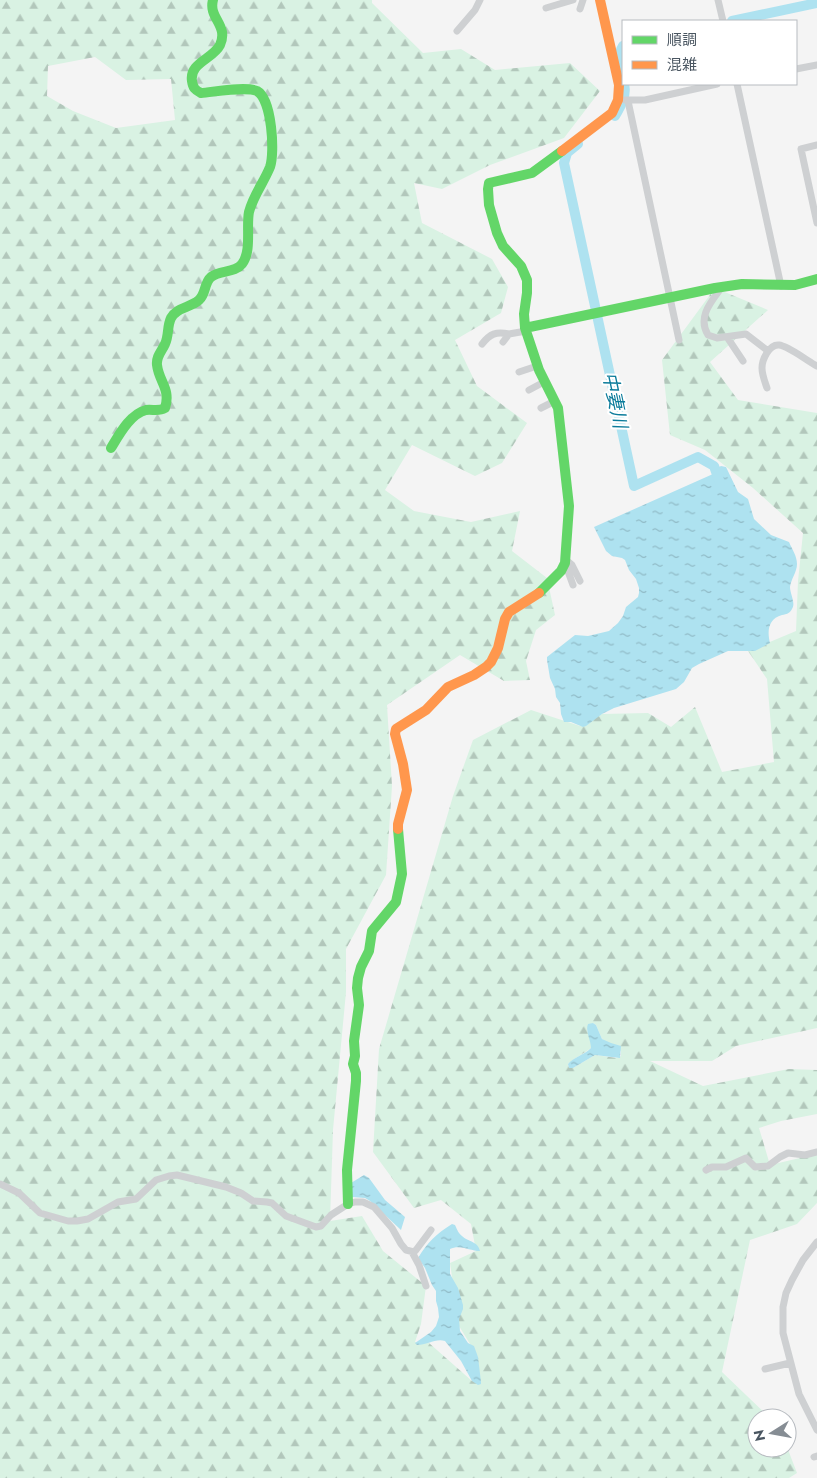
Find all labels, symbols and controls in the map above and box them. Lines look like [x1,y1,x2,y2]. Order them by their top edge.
legend [622,20,797,85]
text: 順調 [667,29,697,51]
text: 混雑 [667,54,697,76]
water label: 中妻川 [596,369,635,433]
north arrow [747,1408,797,1458]
text: N [748,1428,770,1443]

